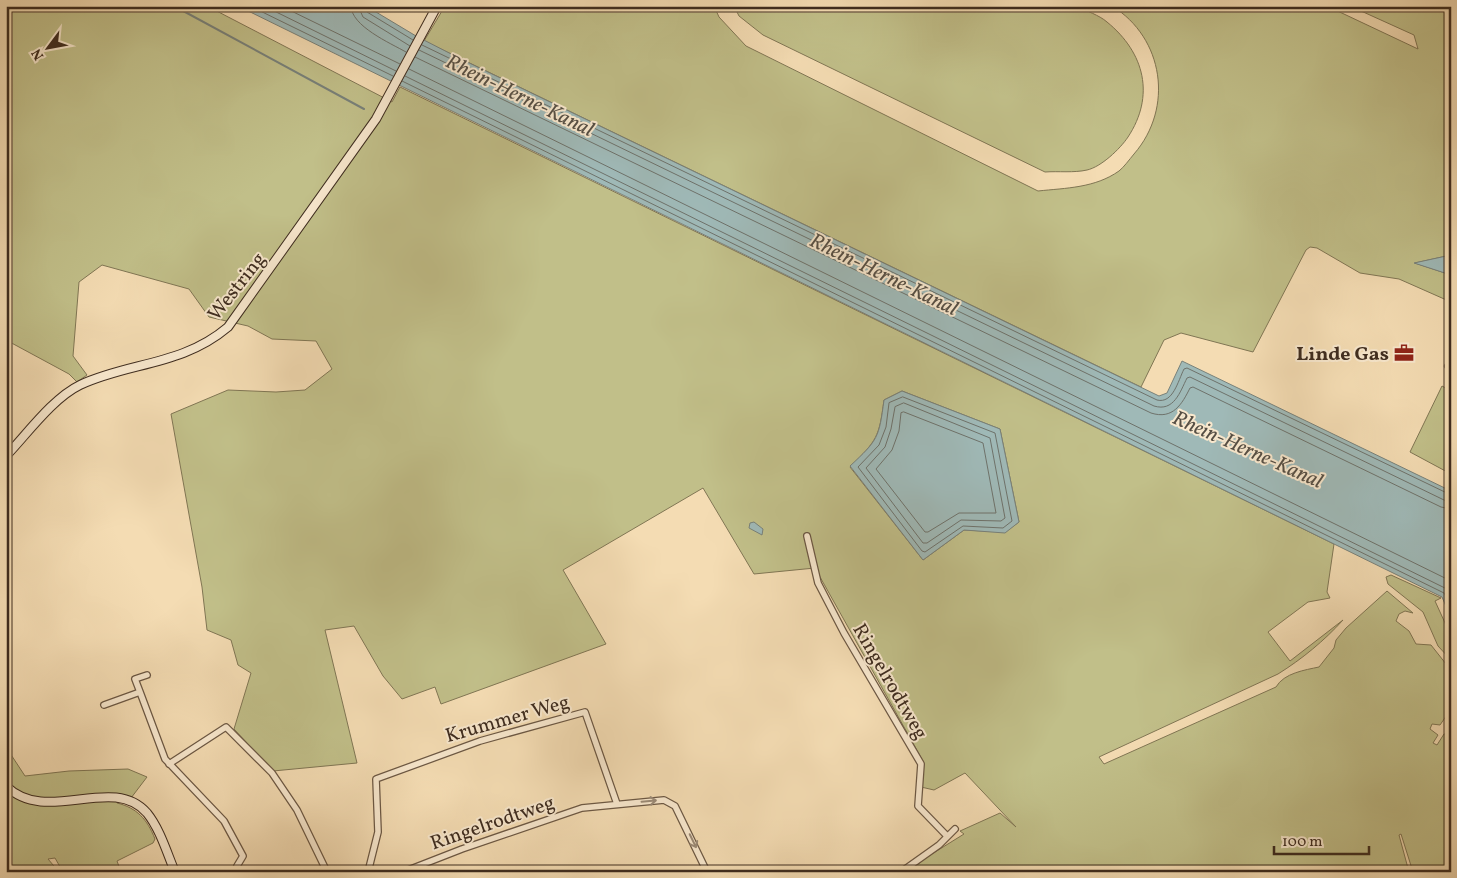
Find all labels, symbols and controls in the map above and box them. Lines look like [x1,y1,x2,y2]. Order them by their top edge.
north arrow [22,22,72,72]
text: N [27,45,49,63]
water label: Rhein-Herne-Kanal [440,48,598,145]
water label: Rhein-Herne-Kanal [804,227,962,324]
street label: Westring [202,247,273,327]
place label: Linde Gas [1296,341,1389,369]
office icon: Linde Gas [1393,342,1415,364]
water label: Rhein-Herne-Kanal [1168,404,1327,497]
street label: Ringelrodtweg [845,619,934,745]
street label: Krummer Weg [442,689,573,751]
street label: Ringelrodtweg [427,790,558,858]
one-way arrow [641,796,657,806]
scale bar [1274,823,1370,855]
text: 100 m [1282,832,1322,853]
one-way arrow [688,833,698,848]

